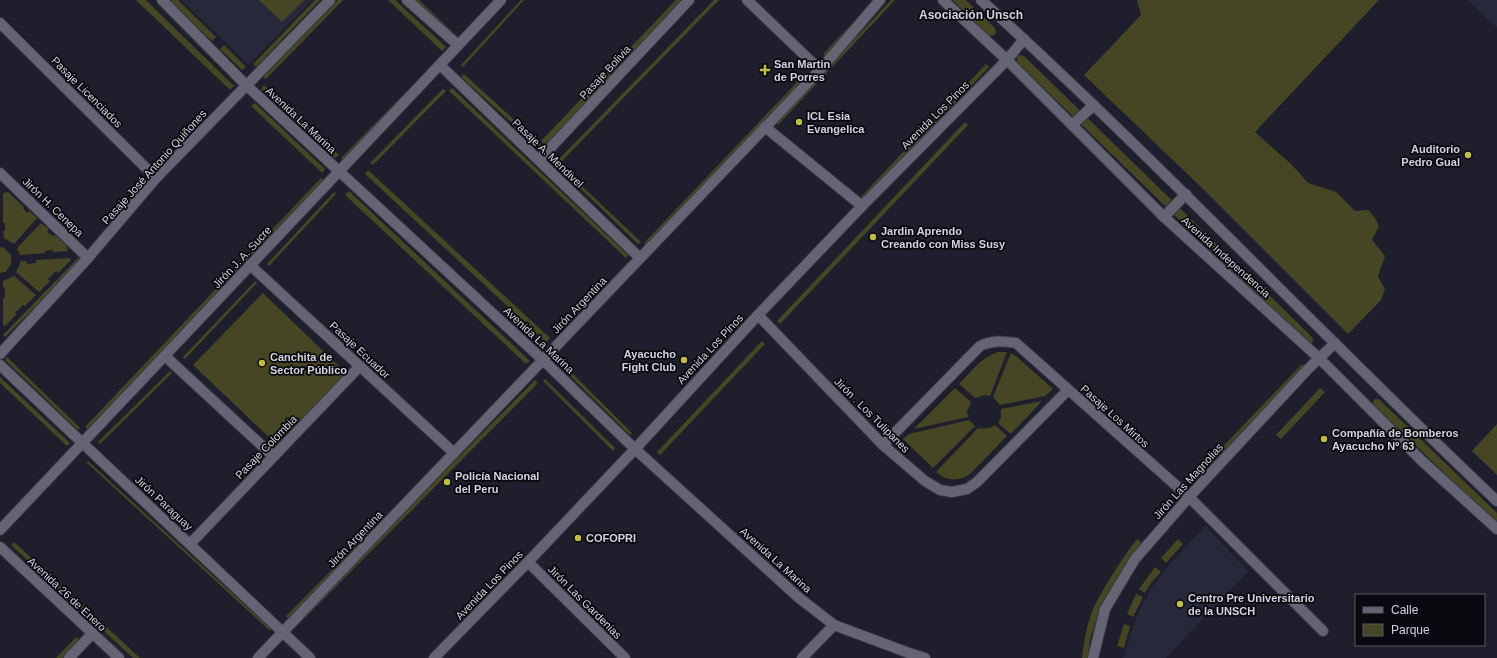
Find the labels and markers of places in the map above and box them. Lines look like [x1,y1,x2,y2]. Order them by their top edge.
place label: San Martin de Porres [774,58,831,83]
marker: San Martin de Porres [759,64,771,76]
place label: ICL Esia Evangelica [807,110,865,135]
marker: ICL Esia Evangelica [794,117,804,127]
place label: Auditorio Pedro Gual [1401,143,1460,168]
marker: Auditorio Pedro Gual [1463,150,1473,160]
place label: Jardin Aprendo Creando con Miss Susy [881,225,1006,250]
marker: Jardin Aprendo Creando con Miss Susy [868,232,878,242]
place label: Ayacucho Fight Club [622,348,676,373]
place label: Canchita de Sector Público [270,351,347,376]
marker: Ayacucho Fight Club [679,355,689,365]
marker: Canchita de Sector Público [257,358,267,368]
place label: Compañía de Bomberos Ayacucho Nº 63 [1332,427,1459,452]
marker: Compañía de Bomberos Ayacucho Nº 63 [1319,434,1329,444]
place label: Policía Nacional del Peru [455,470,539,495]
marker: Policía Nacional del Peru [442,477,452,487]
place label: COFOPRI [586,532,636,544]
marker: COFOPRI [573,533,583,543]
place label: Centro Pre Universitario de la UNSCH [1188,592,1315,617]
marker: Centro Pre Universitario de la UNSCH [1175,599,1185,609]

